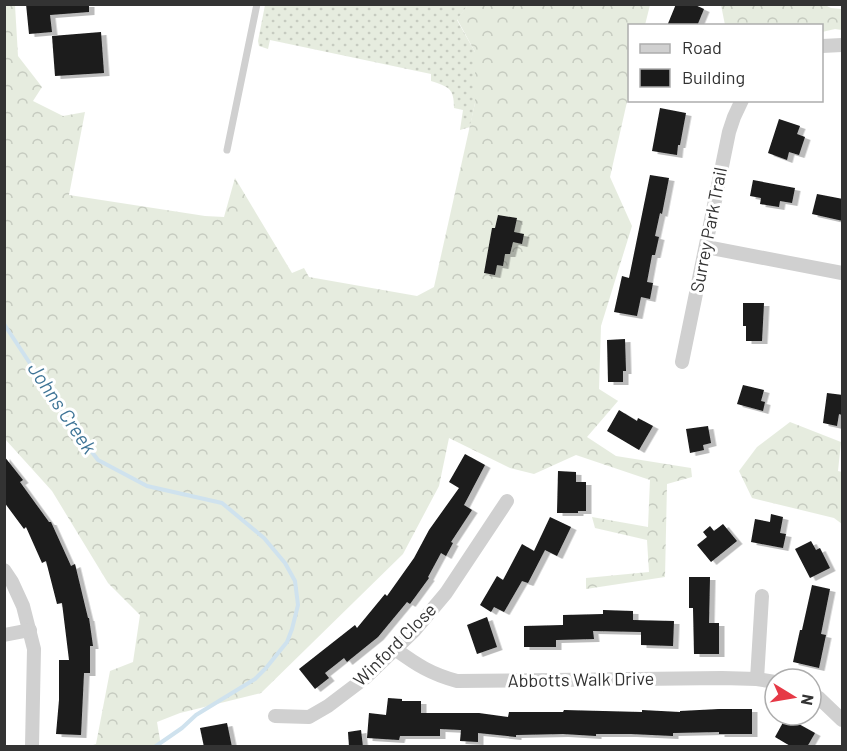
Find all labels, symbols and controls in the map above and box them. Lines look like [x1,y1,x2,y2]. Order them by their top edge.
legend [628,24,823,102]
text: Road [682,36,722,58]
text: Building [682,66,745,88]
street label: Surrey Park Trail [685,165,731,294]
water label: Johns Creek [24,357,102,458]
street label: Winford Close [348,598,440,690]
street label: Abbotts Walk Drive [508,667,654,691]
north arrow [763,667,823,727]
text: N [798,693,819,707]

